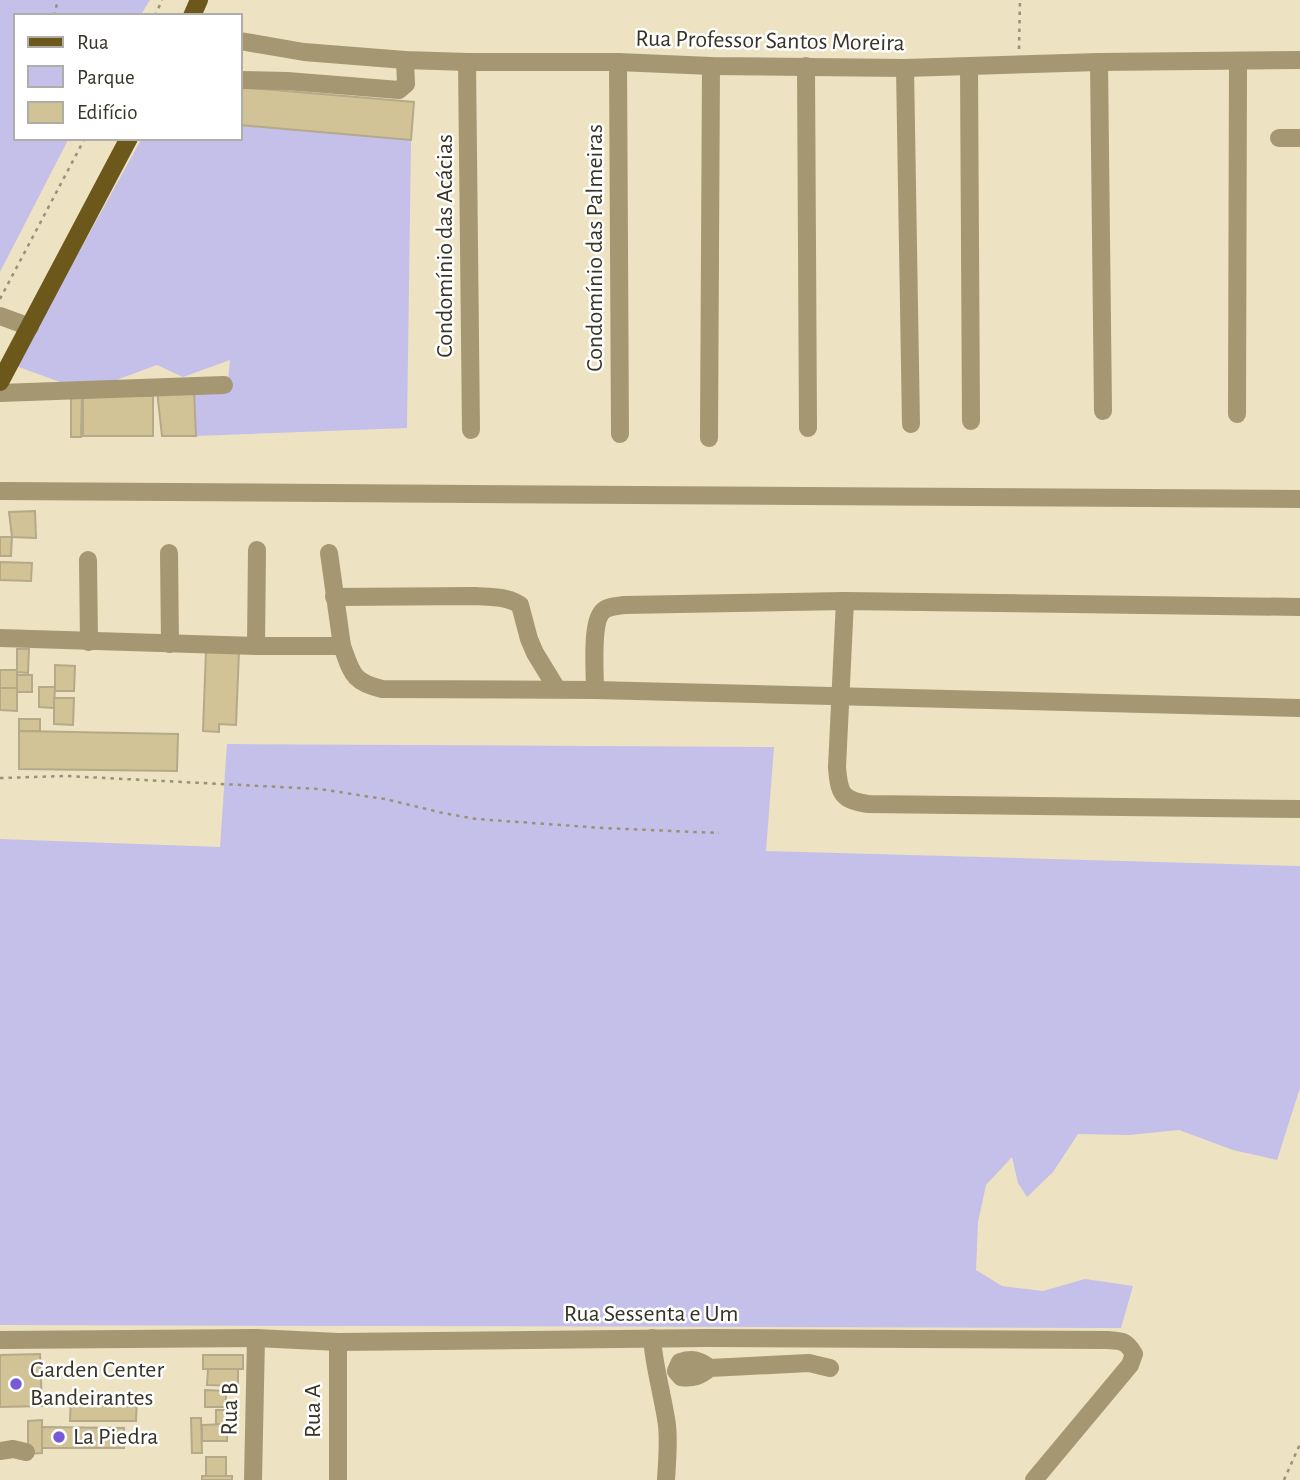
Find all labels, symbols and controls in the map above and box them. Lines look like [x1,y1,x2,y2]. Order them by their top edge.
legend [14,14,242,140]
street label: Rua Professor Santos Moreira [635,27,905,55]
text: Rua [77,32,109,53]
text: Parque [77,67,135,88]
text: Edifício [77,102,137,123]
street label: Condomínio das Palmeiras [583,124,607,372]
street label: Condomínio das Acácias [433,134,457,358]
street label: Rua Sessenta e Um [564,1302,738,1326]
place label: Garden Center Bandeirantes [30,1358,164,1410]
marker: Garden Center Bandeirantes [8,1376,24,1392]
street label: Rua B [218,1382,242,1436]
street label: Rua A [301,1384,325,1438]
place label: La Piedra [73,1425,158,1449]
marker: La Piedra [51,1429,67,1445]

